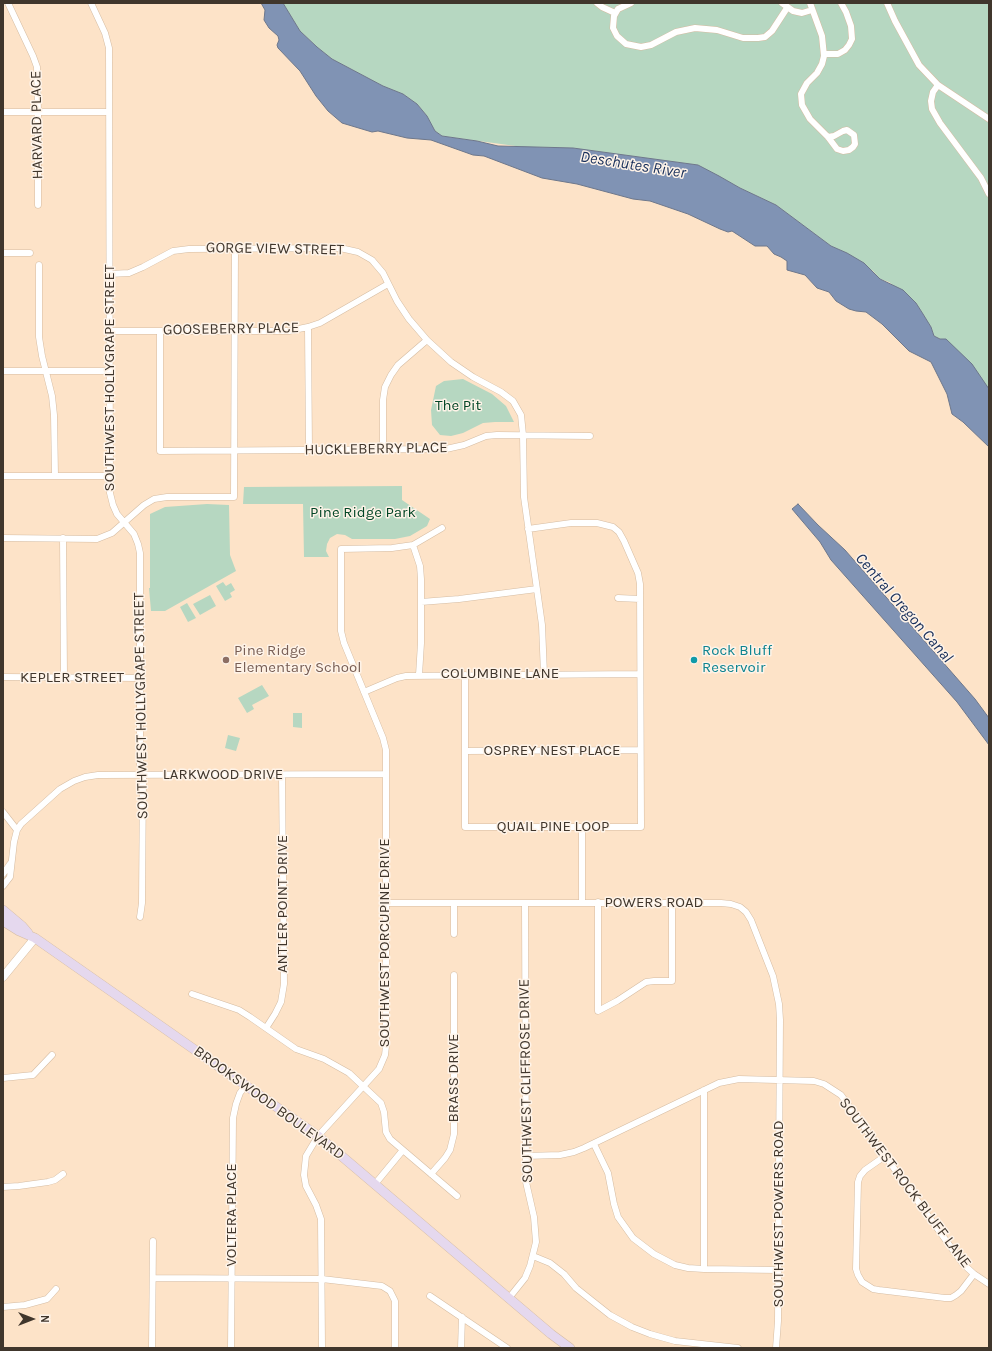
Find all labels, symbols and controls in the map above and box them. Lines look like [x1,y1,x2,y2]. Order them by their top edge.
street label: HARVARD PLACE [27,71,47,179]
water label: Deschutes River [579,147,687,183]
street label: GORGE VIEW STREET [206,239,344,259]
street label: SOUTHWEST HOLLYGRAPE STREET [101,265,119,491]
street label: GOOSEBERRY PLACE [163,319,299,339]
park label: The Pit [435,397,481,415]
street label: HUCKLEBERRY PLACE [304,439,448,459]
park label: Pine Ridge Park [310,504,416,522]
water label: Central Oregon Canal [851,549,957,667]
street label: SOUTHWEST HOLLYGRAPE STREET [130,592,152,820]
place label: Pine Ridge Elementary School [234,642,361,677]
place label: Rock Bluff Reservoir [702,642,772,677]
marker: Pine Ridge Elementary School [221,655,231,665]
marker: Rock Bluff Reservoir [689,655,699,665]
street label: COLUMBINE LANE [441,665,559,683]
street label: KEPLER STREET [20,669,124,687]
street label: OSPREY NEST PLACE [484,742,620,760]
street label: LARKWOOD DRIVE [163,766,283,784]
street label: QUAIL PINE LOOP [497,818,609,836]
street label: ANTLER POINT DRIVE [274,835,292,973]
street label: SOUTHWEST PORCUPINE DRIVE [376,838,394,1048]
street label: POWERS ROAD [604,894,704,912]
street label: SOUTHWEST CLIFFROSE DRIVE [515,979,537,1183]
street label: BRASS DRIVE [445,1034,463,1122]
street label: BROOKSWOOD BOULEVARD [190,1042,348,1164]
street label: SOUTHWEST ROCK BLUFF LANE [835,1094,975,1272]
street label: SOUTHWEST POWERS ROAD [770,1120,788,1308]
street label: VOLTERA PLACE [223,1163,241,1267]
north arrow [12,1299,52,1339]
text: N [38,1315,51,1323]

